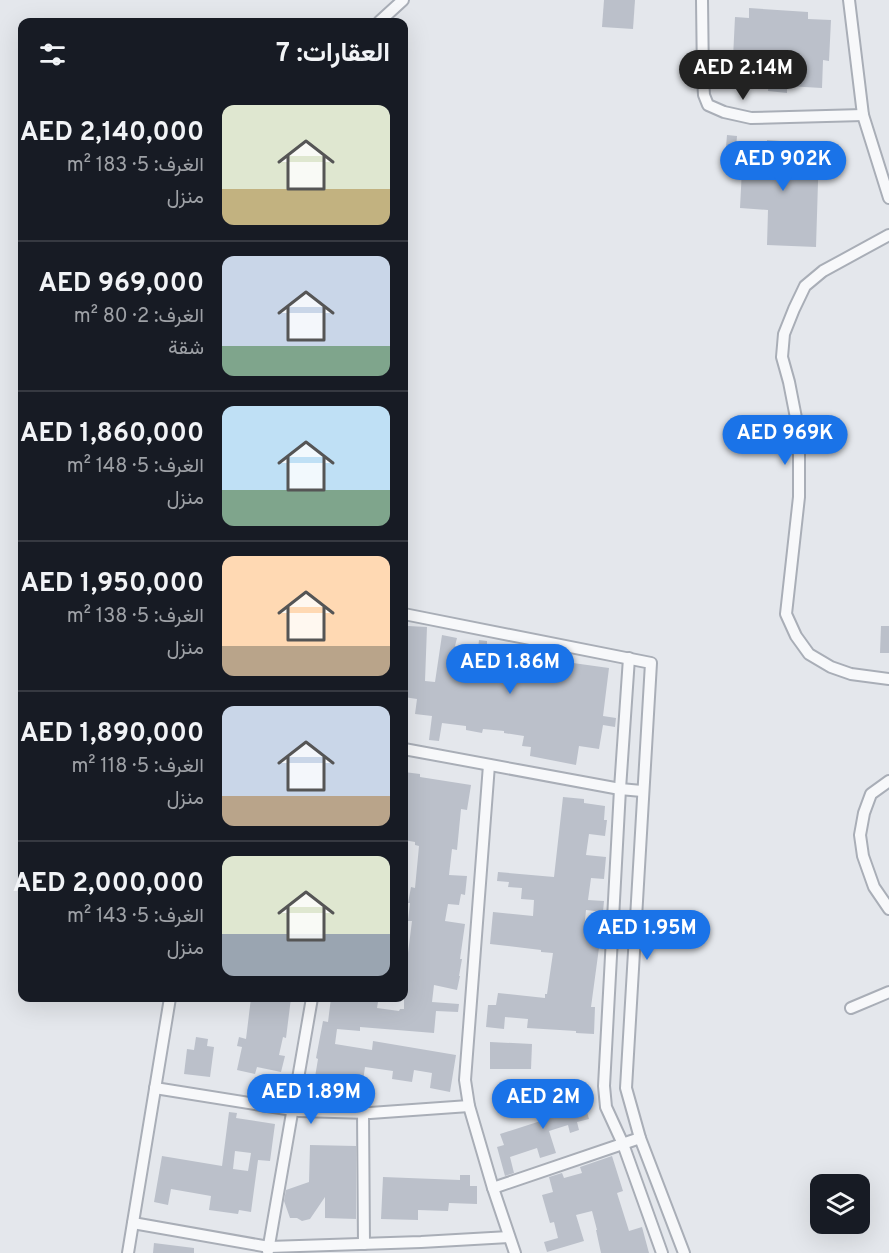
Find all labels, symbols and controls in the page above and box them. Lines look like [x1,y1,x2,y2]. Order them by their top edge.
icon: filters [36,38,69,71]
text: العقارات: 7 [276,38,390,71]
pin: AED 2.14M [674,50,812,101]
text: AED 2.14M [693,56,793,82]
text: AED 2,140,000 [20,117,204,150]
icon: home [270,129,342,201]
pin: AED 902K [721,141,845,192]
text: AED 902K [734,147,832,173]
text: الغرف: 5 · 183 m² [67,153,204,179]
text: منزل [167,185,204,211]
text: AED 969,000 [39,268,204,301]
icon: home [270,280,342,352]
text: الغرف: 2 · 80 m² [74,304,204,330]
text: شقة [168,336,204,362]
pin: AED 969K [723,415,847,466]
text: AED 1,860,000 [20,418,204,451]
text: AED 969K [737,421,833,447]
icon: home [270,430,342,502]
text: الغرف: 5 · 148 m² [67,454,204,480]
text: منزل [167,486,204,512]
text: AED 1,950,000 [21,568,204,601]
icon: home [270,580,342,652]
text: الغرف: 5 · 138 m² [67,604,204,630]
text: منزل [167,636,204,662]
pin: AED 1.86M [441,644,579,695]
text: AED 1.86M [460,650,560,676]
text: AED 1,890,000 [20,718,204,751]
icon: home [270,730,342,802]
text: الغرف: 5 · 118 m² [71,754,204,780]
text: منزل [167,786,204,812]
text: AED 2,000,000 [13,868,204,901]
icon: home [270,880,342,952]
text: الغرف: 5 · 143 m² [67,904,204,930]
pin: AED 1.95M [578,910,716,961]
text: AED 1.95M [597,916,697,942]
text: منزل [167,936,204,962]
pin: AED 1.89M [242,1074,380,1125]
pin: AED 2M [494,1079,592,1130]
text: AED 1.89M [261,1080,361,1106]
text: AED 2M [506,1085,580,1111]
map controls [810,1174,870,1234]
button: layers [810,1174,870,1234]

